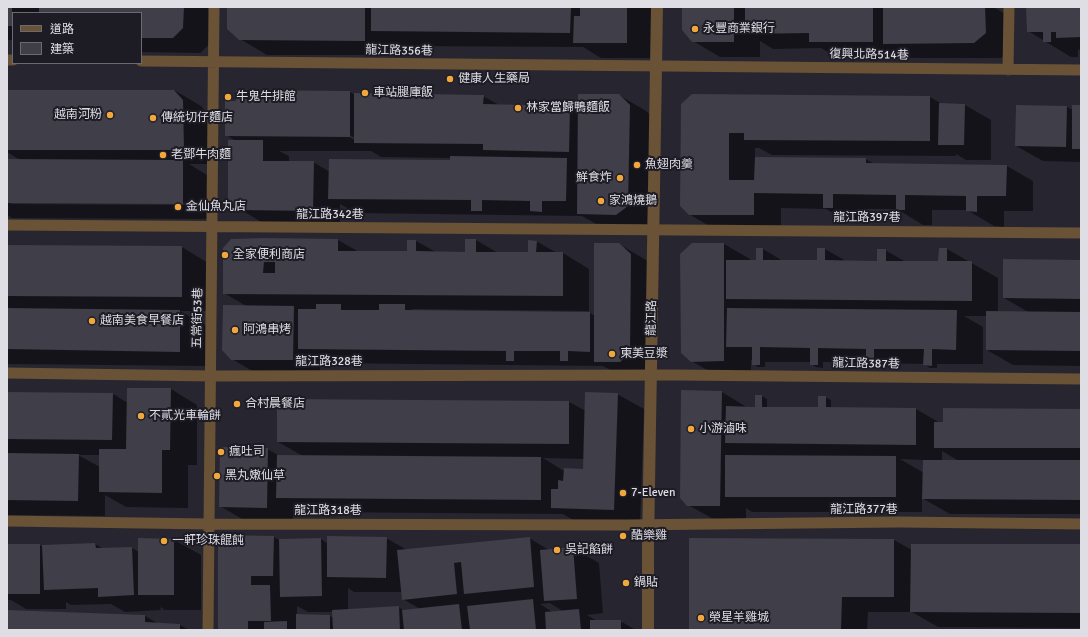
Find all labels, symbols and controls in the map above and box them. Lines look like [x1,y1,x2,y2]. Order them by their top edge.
legend [12,12,142,64]
text: 道路 [50,22,74,37]
place label: 永豐商業銀行 [703,22,775,36]
marker: 永豐商業銀行 [690,24,700,34]
text: 建築 [50,42,74,57]
street label: 龍江路356巷 [365,43,433,59]
street label: 復興北路514巷 [829,47,909,63]
place label: 健康人生藥局 [458,72,530,86]
marker: 健康人生藥局 [445,74,455,84]
place label: 車站腿庫飯 [373,86,433,100]
marker: 車站腿庫飯 [360,88,370,98]
place label: 牛鬼牛排館 [236,90,296,104]
marker: 牛鬼牛排館 [223,92,233,102]
place label: 林家當歸鴨麵飯 [526,101,610,115]
marker: 林家當歸鴨麵飯 [513,103,523,113]
place label: 越南河粉 [54,108,102,122]
marker: 越南河粉 [105,110,115,120]
place label: 傳統切仔麵店 [161,111,233,125]
marker: 傳統切仔麵店 [148,113,158,123]
place label: 老鄧牛肉麵 [171,148,231,162]
marker: 老鄧牛肉麵 [158,150,168,160]
place label: 魚翅肉羹 [645,158,693,172]
marker: 魚翅肉羹 [632,160,642,170]
place label: 鮮食炸 [576,171,612,185]
marker: 鮮食炸 [615,173,625,183]
place label: 家鴻燒鵝 [609,194,657,208]
marker: 家鴻燒鵝 [596,196,606,206]
place label: 金仙魚丸店 [186,200,246,214]
marker: 金仙魚丸店 [173,202,183,212]
street label: 龍江路342巷 [296,208,364,222]
street label: 龍江路397巷 [833,211,901,225]
place label: 全家便利商店 [233,248,305,262]
marker: 全家便利商店 [220,250,230,260]
street label: 五常街53巷 [190,287,206,349]
street label: 龍江路 [644,300,660,336]
place label: 越南美食早餐店 [100,314,184,328]
marker: 越南美食早餐店 [87,316,97,326]
place label: 阿鴻串烤 [243,323,291,337]
marker: 阿鴻串烤 [230,325,240,335]
place label: 東美豆漿 [620,347,668,361]
marker: 東美豆漿 [607,349,617,359]
street label: 龍江路328巷 [295,355,363,369]
street label: 龍江路387巷 [832,356,900,372]
place label: 合村晨餐店 [245,397,305,411]
marker: 合村晨餐店 [232,399,242,409]
place label: 不貳光車輪餅 [149,409,221,423]
marker: 不貳光車輪餅 [136,411,146,421]
place label: 小游滷味 [699,422,747,436]
marker: 小游滷味 [686,424,696,434]
place label: 瘋吐司 [229,445,265,459]
marker: 瘋吐司 [216,447,226,457]
place label: 黑丸嫩仙草 [225,469,285,483]
marker: 黑丸嫩仙草 [212,471,222,481]
place label: 7-Eleven [631,486,676,500]
marker: 7-Eleven [618,488,628,498]
street label: 龍江路377巷 [830,503,898,517]
street label: 龍江路318巷 [294,504,362,518]
place label: 酷樂雞 [631,529,667,543]
marker: 酷樂雞 [618,531,628,541]
place label: 一軒珍珠餛飩 [172,534,244,548]
marker: 一軒珍珠餛飩 [159,536,169,546]
place label: 吳記餡餅 [565,543,613,557]
marker: 吳記餡餅 [552,545,562,555]
place label: 鍋貼 [634,576,658,590]
marker: 鍋貼 [621,578,631,588]
place label: 榮星羊雞城 [709,611,769,625]
marker: 榮星羊雞城 [696,613,706,623]

